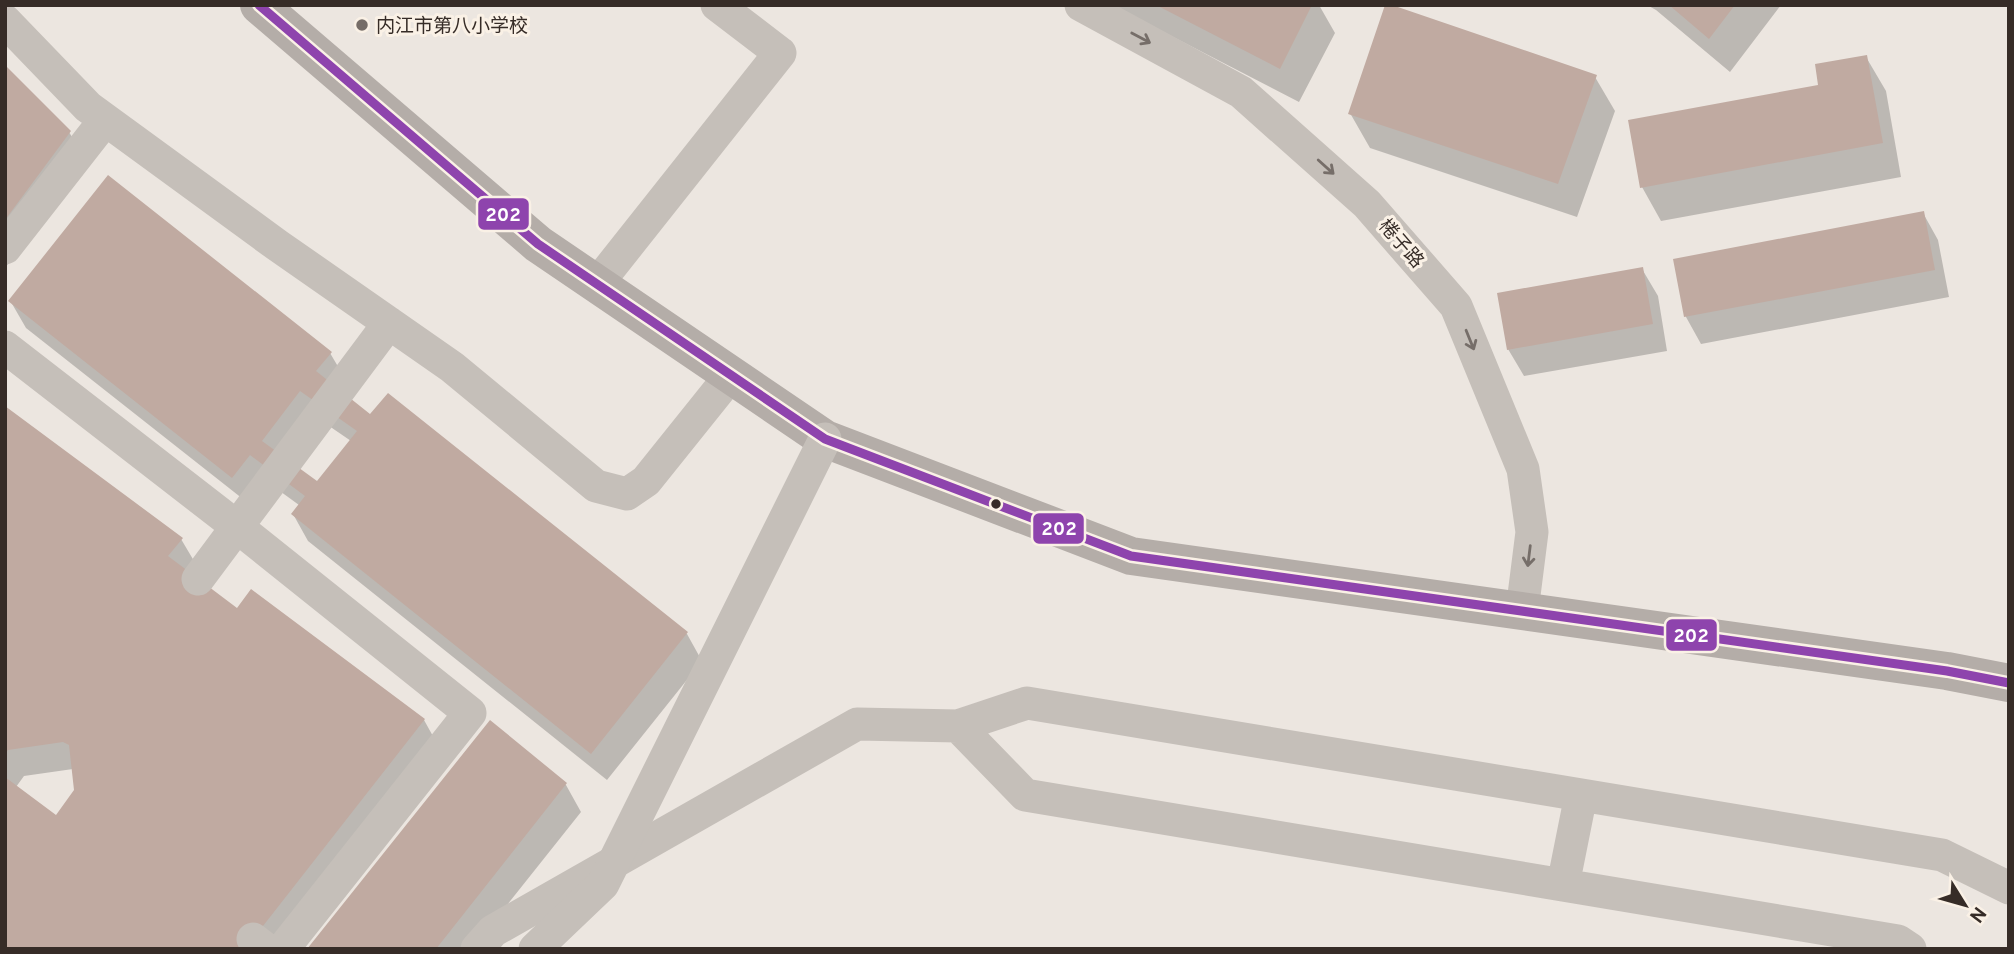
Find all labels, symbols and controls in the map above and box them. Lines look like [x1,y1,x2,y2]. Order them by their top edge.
place label: 内江市第八小学校 [376,15,528,39]
marker: 内江市第八小学校 [354,17,370,33]
one-way arrow [1130,32,1151,45]
one-way arrow [1317,159,1335,175]
line badge: 202 [477,197,530,231]
text: 202 [485,204,521,228]
street label: 棬子路 [1373,215,1428,274]
one-way arrow [1465,329,1478,350]
unlabelled marker [989,497,1003,511]
line badge: 202 [1032,512,1085,545]
text: 202 [1041,518,1077,542]
one-way arrow [1522,545,1535,567]
line badge: 202 [1665,618,1718,652]
text: 202 [1673,625,1709,649]
north arrow [1930,870,2000,940]
text: N [1963,901,1991,927]

